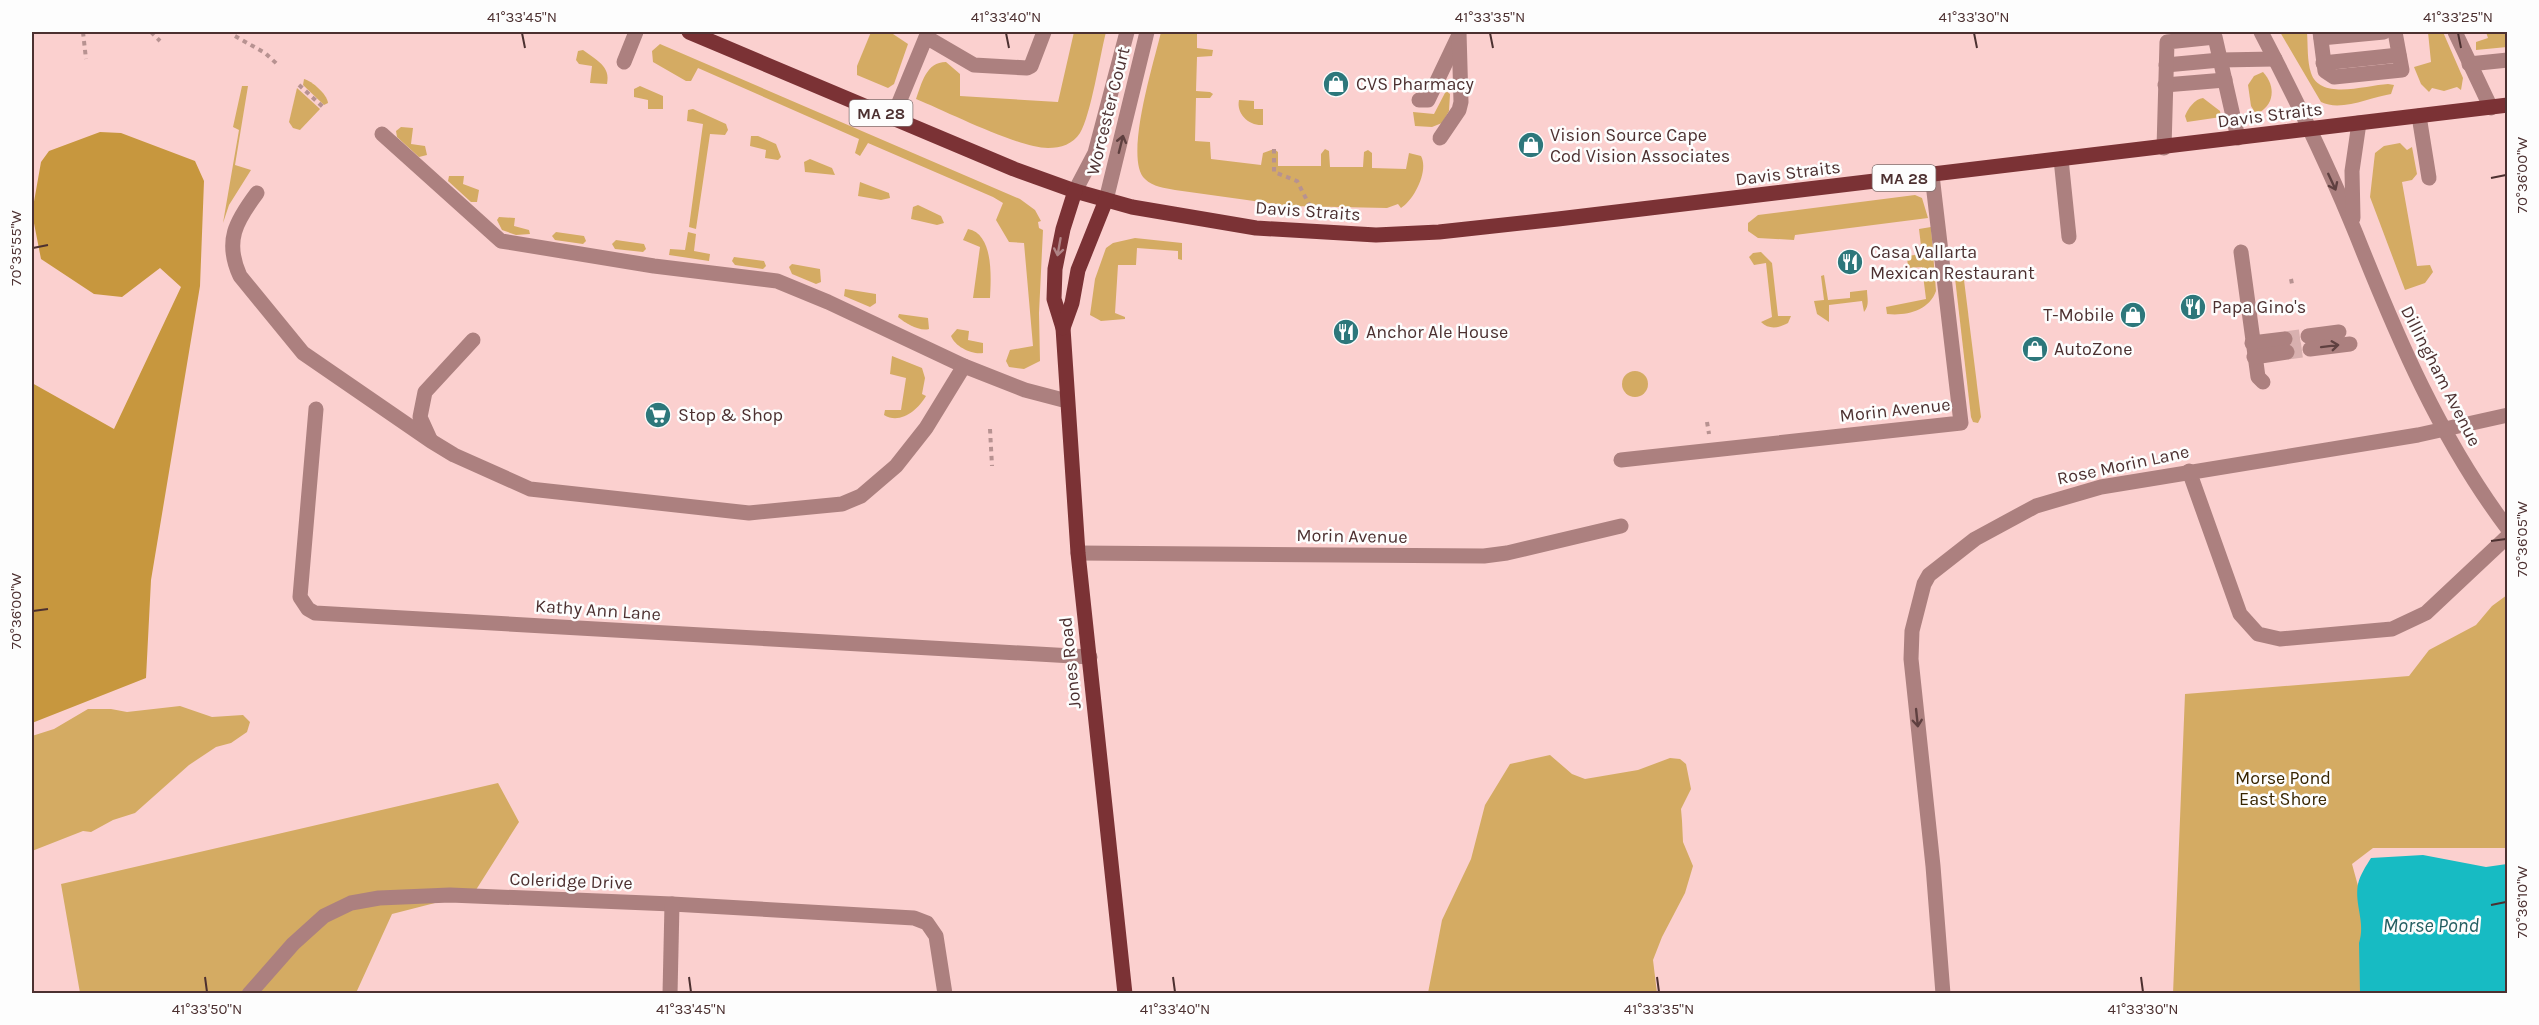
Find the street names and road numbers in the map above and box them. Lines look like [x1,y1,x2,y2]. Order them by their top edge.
street label: Worcester Court [1081,44,1135,178]
street label: Davis Straits [2216,98,2324,132]
road number: MA 28 [850,100,912,126]
street label: Davis Straits [1734,156,1842,190]
road number: MA 28 [1872,165,1936,191]
street label: Davis Straits [1255,196,1361,226]
street label: Dillingham Avenue [2396,302,2486,450]
street label: Morin Avenue [1838,393,1952,427]
street label: Rose Morin Lane [2055,440,2191,490]
street label: Morin Avenue [1296,524,1408,548]
street label: Kathy Ann Lane [534,595,662,625]
street label: Jones Road [1054,616,1086,710]
street label: Coleridge Drive [509,868,633,894]

